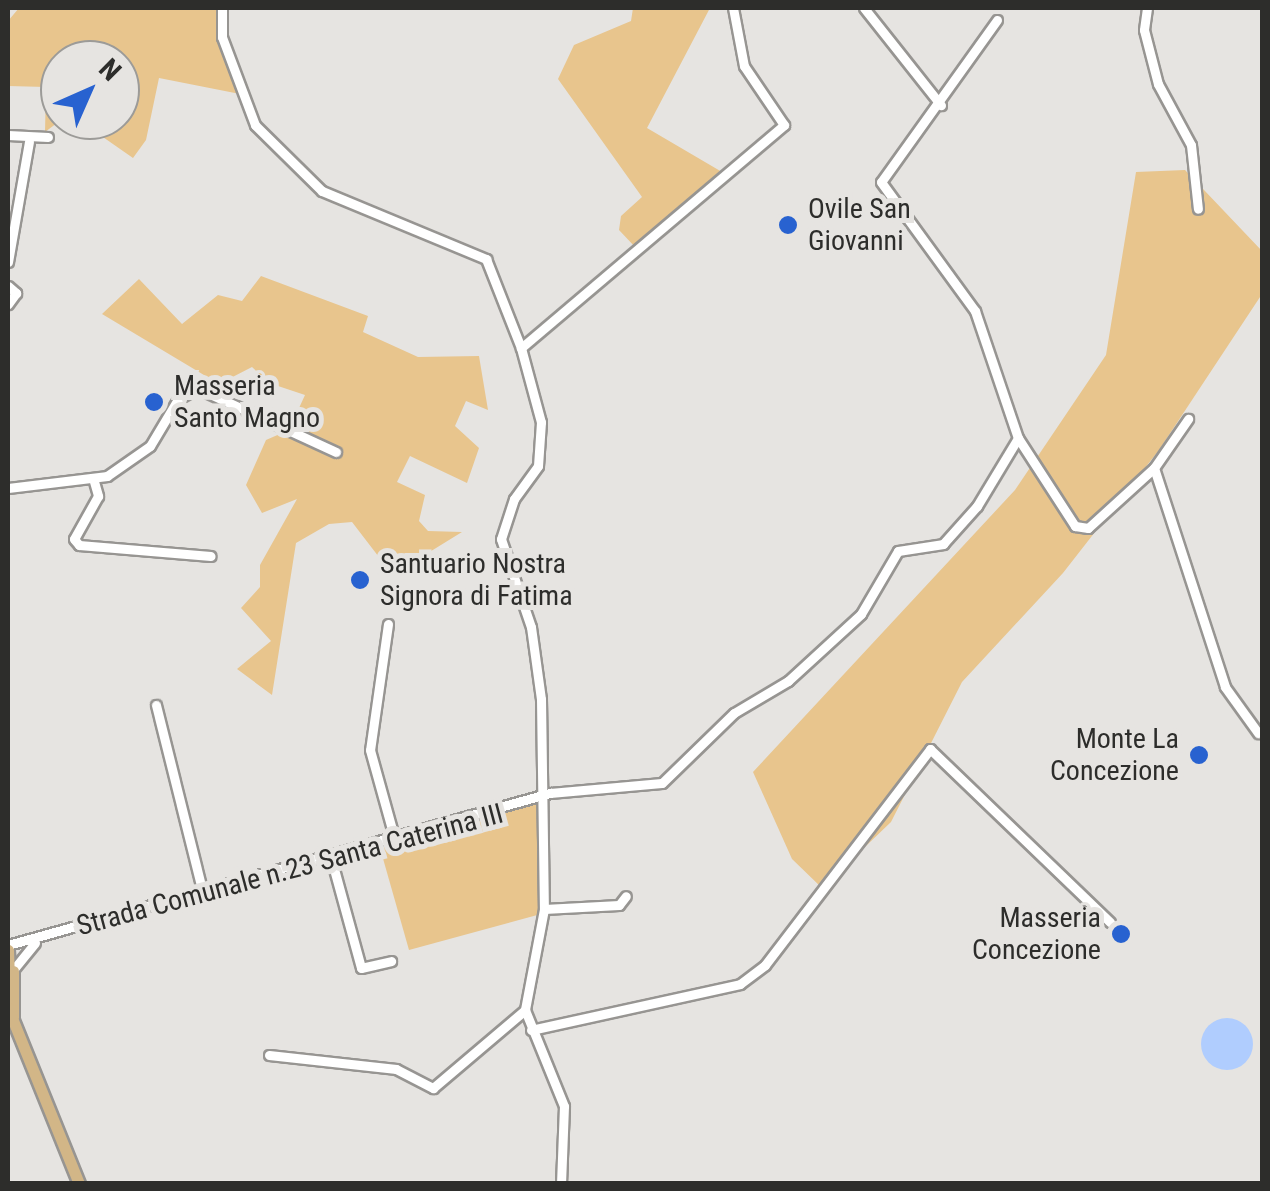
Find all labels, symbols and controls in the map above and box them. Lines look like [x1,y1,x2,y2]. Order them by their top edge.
north arrow [40,40,140,140]
text: N [92,52,128,88]
place label: Ovile San Giovanni [808,192,911,258]
marker: Ovile San Giovanni [777,214,799,236]
place label: Masseria Santo Magno [174,369,320,435]
marker: Masseria Santo Magno [143,391,165,413]
place label: Santuario Nostra Signora di Fatima [380,547,573,613]
marker: Santuario Nostra Signora di Fatima [349,569,371,591]
place label: Monte La Concezione [1050,722,1179,788]
marker: Monte La Concezione [1188,744,1210,766]
street label: Strada Comunale n.23 Santa Caterina III [73,797,507,943]
place label: Masseria Concezione [972,901,1101,967]
marker: Masseria Concezione [1110,923,1132,945]

